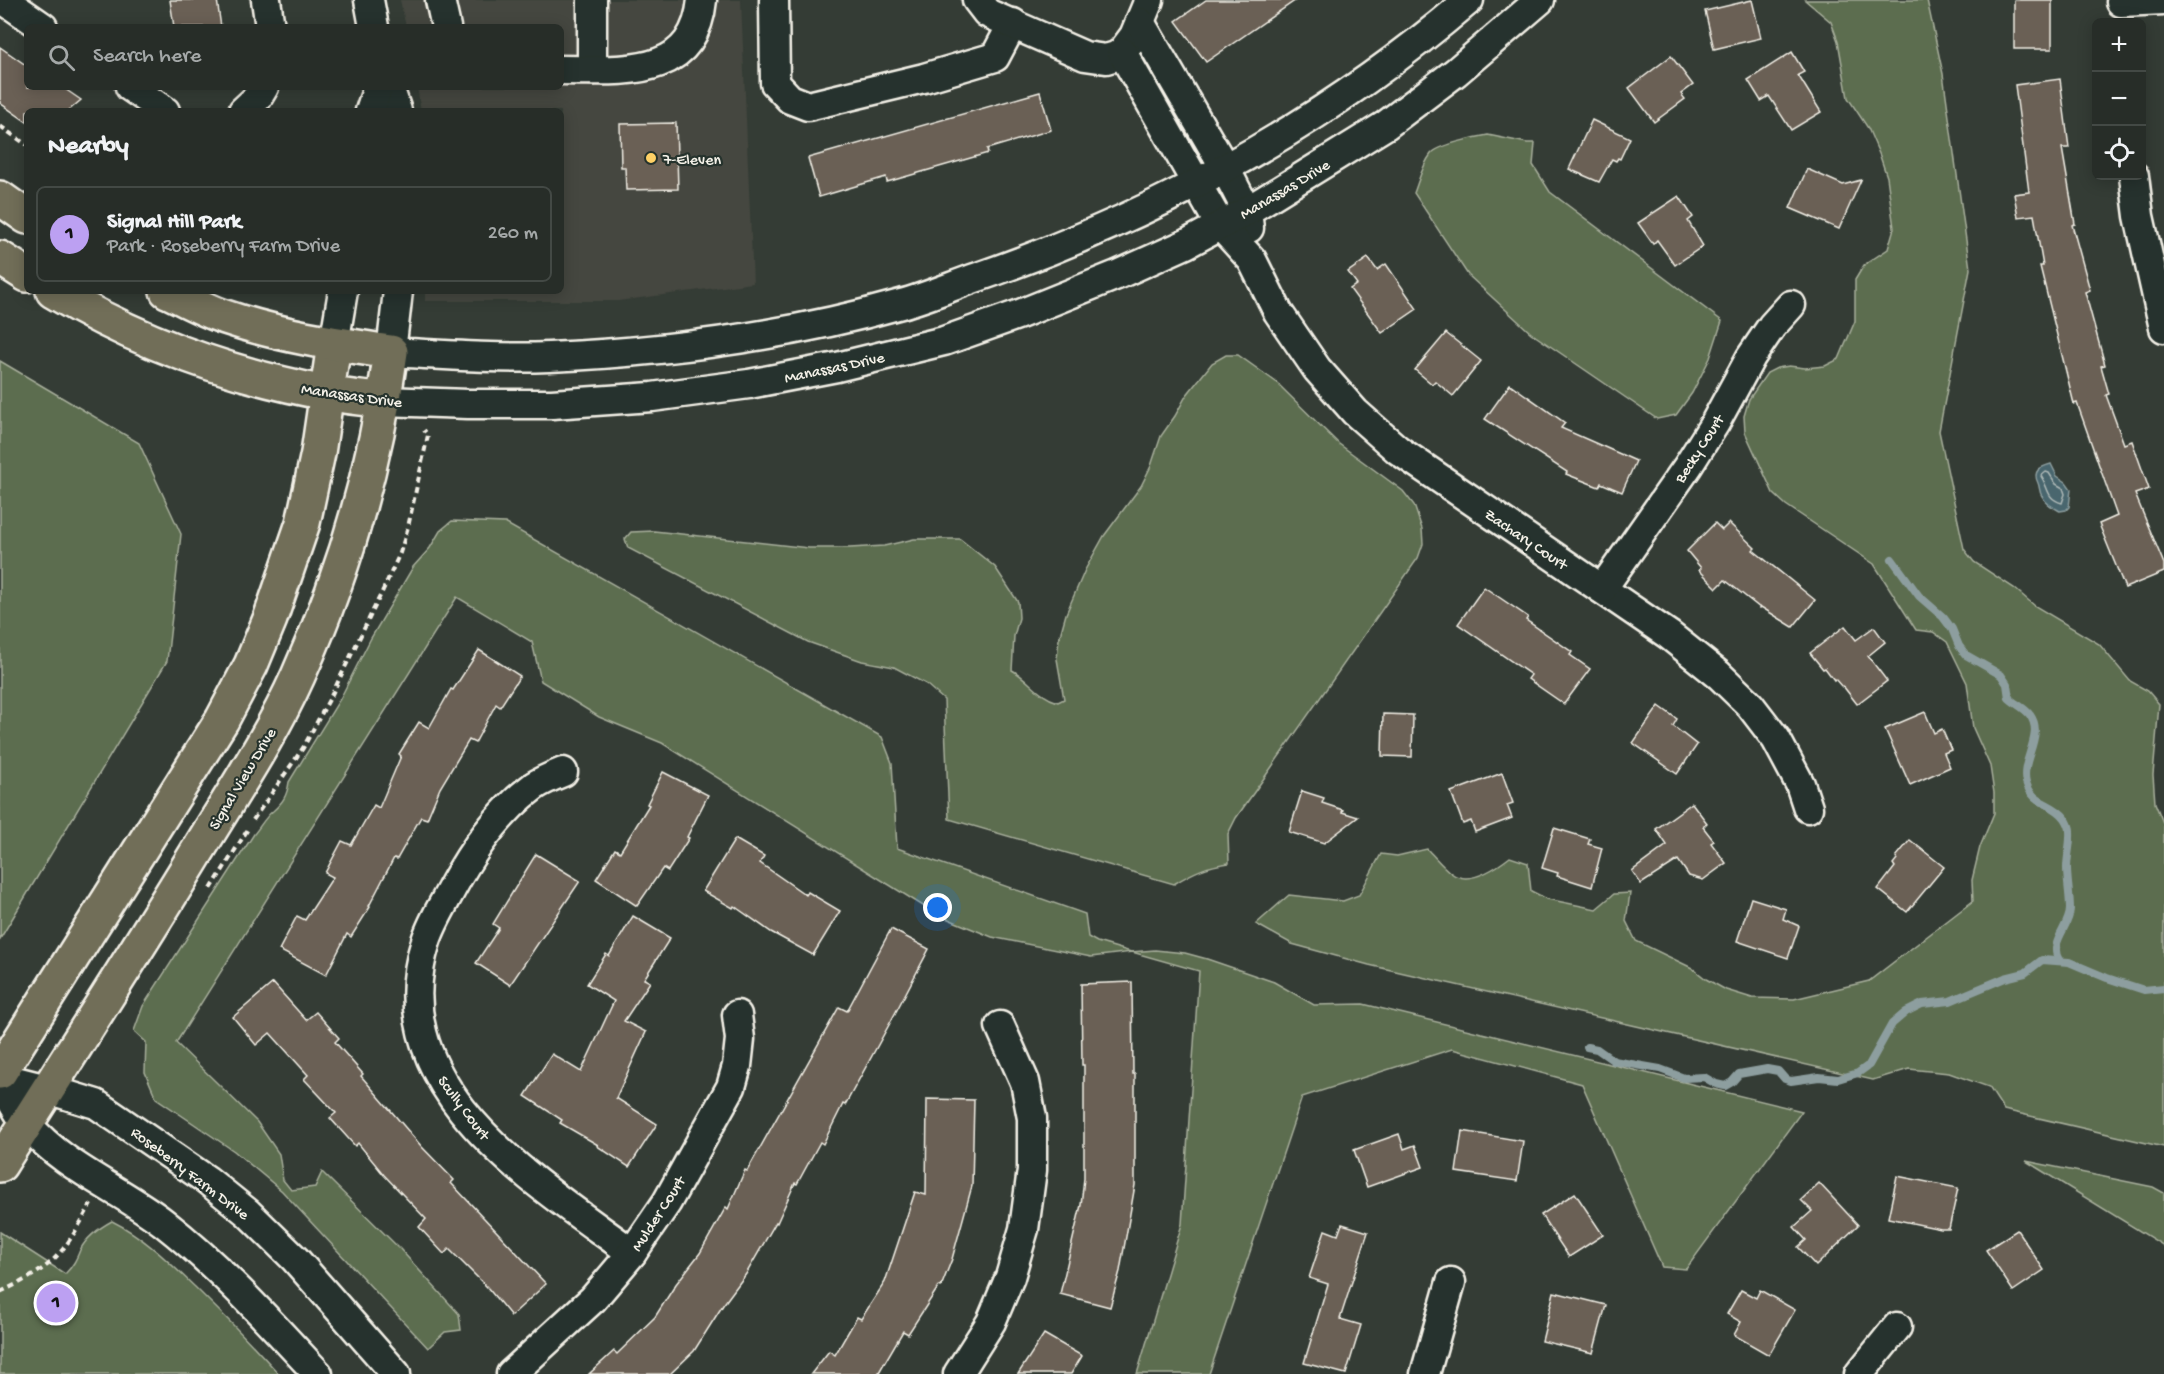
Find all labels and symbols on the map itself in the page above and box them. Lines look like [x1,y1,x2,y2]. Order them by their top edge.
marker: 7-Eleven [644,151,658,165]
place label: 7-Eleven [662,152,721,171]
street label: Manassas Drive [1237,156,1335,225]
street label: Manassas Drive [783,349,887,389]
street label: Manassas Drive [300,381,404,414]
street label: Becky Court [1671,411,1731,488]
street label: Zachary Court [1480,506,1571,576]
street label: Signal View Drive [206,725,282,834]
your location [923,893,952,922]
street label: Scully Court [432,1073,493,1146]
street label: Roseberry Farm Drive [126,1124,252,1226]
street label: Mulder Court [629,1172,692,1256]
pin: 1 [36,1280,76,1326]

